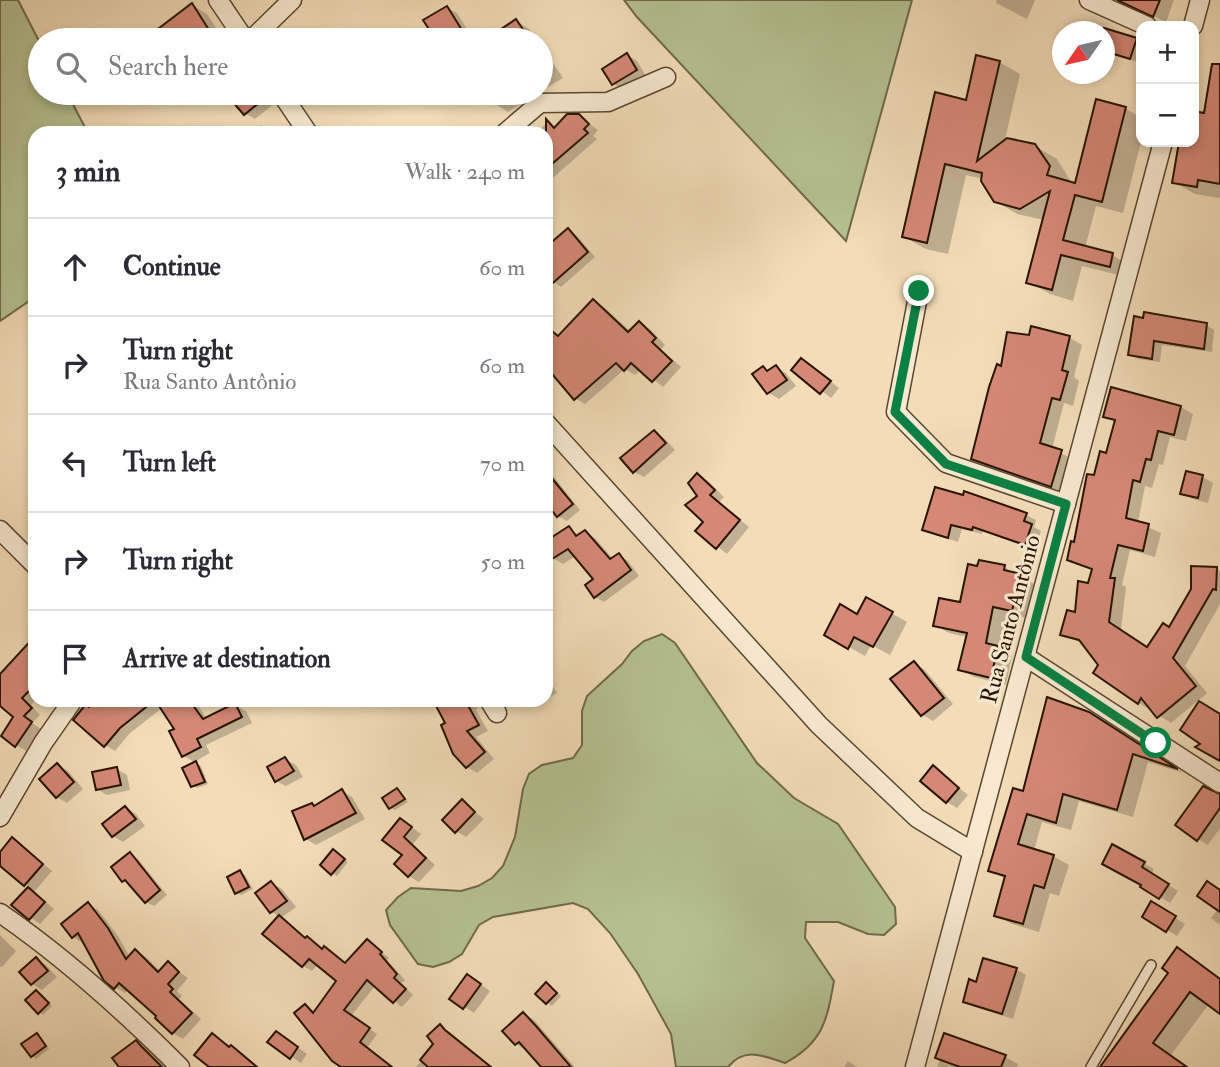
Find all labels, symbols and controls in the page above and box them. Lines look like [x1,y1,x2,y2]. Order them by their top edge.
north arrow [1052,21,1115,84]
map controls [1136,21,1199,147]
button: + [1136,21,1199,84]
search box [28,28,553,105]
icon: search [52,48,90,86]
text: Search here [108,51,228,83]
button: − [1136,84,1199,147]
text: 3 min [56,153,121,190]
text: Walk · 240 m [405,157,525,186]
icon: ahead [56,248,94,286]
text: Continue [123,251,221,283]
text: 60 m [479,253,525,282]
route end [903,275,934,306]
text: Turn right [123,335,233,367]
icon: right [56,346,94,384]
text: 60 m [479,351,525,380]
text: Rua Santo Antônio [123,367,296,396]
icon: left [56,444,94,482]
text: Turn left [123,447,216,479]
text: 70 m [480,449,525,478]
street label: Rua Santo Antônio [974,532,1047,707]
icon: right [56,542,94,580]
text: Turn right [123,545,233,577]
text: 50 m [481,547,525,576]
icon: arrive [56,640,94,678]
text: Arrive at destination [123,643,331,675]
route start [1140,727,1171,758]

